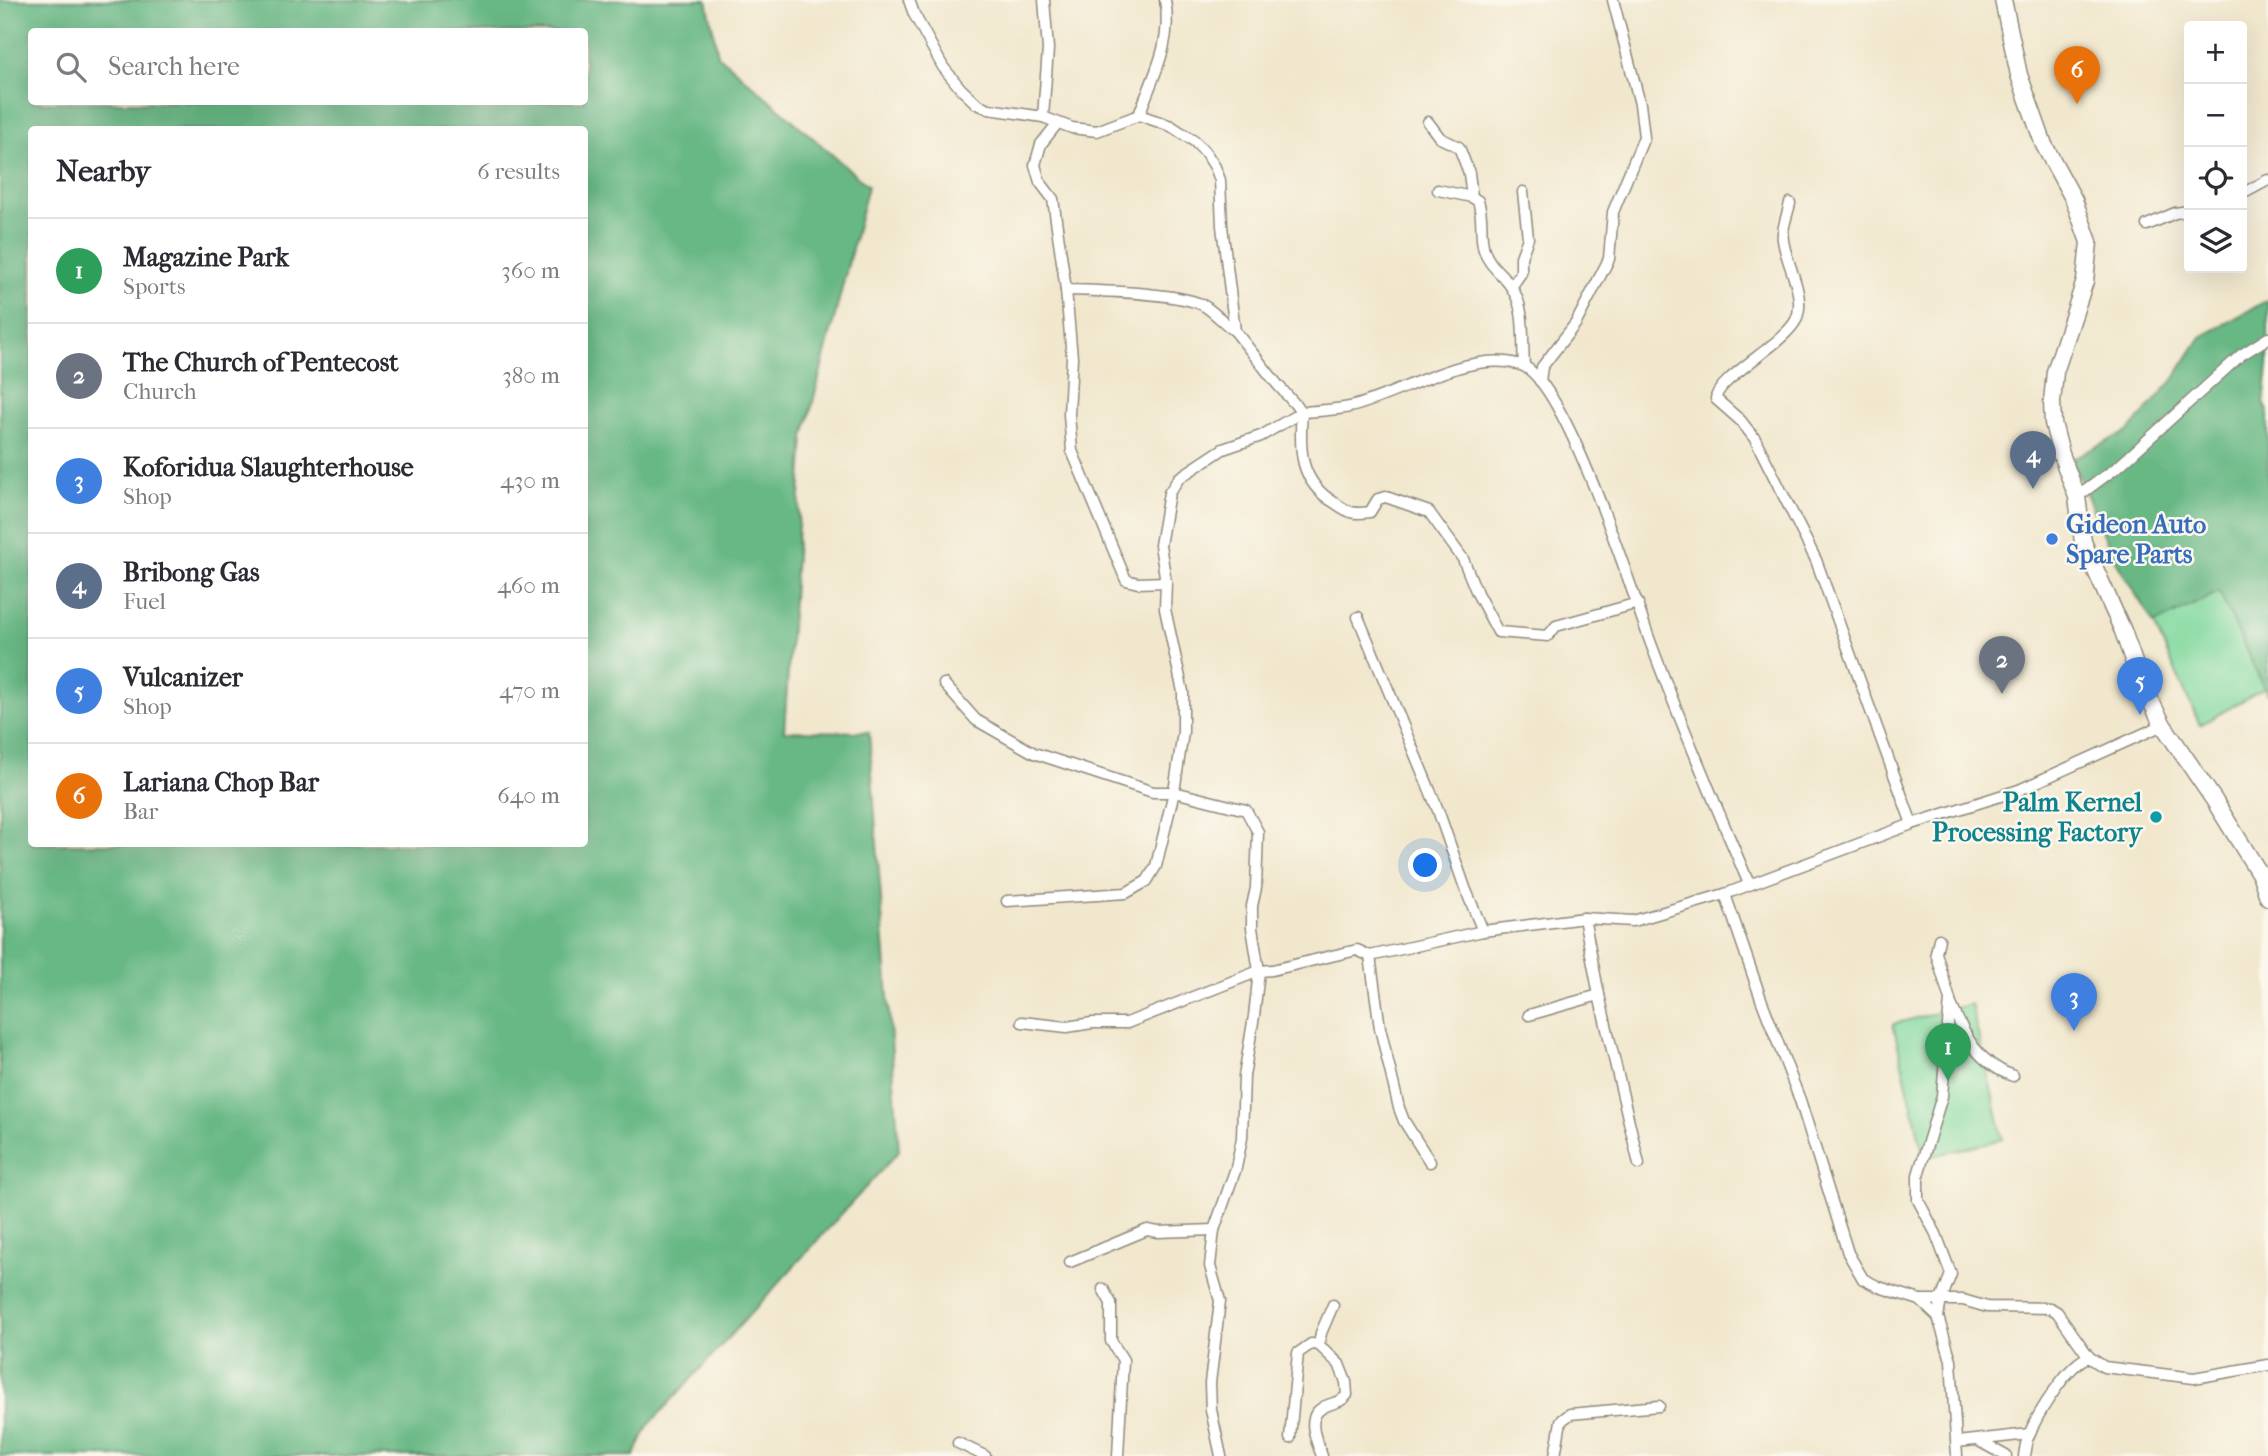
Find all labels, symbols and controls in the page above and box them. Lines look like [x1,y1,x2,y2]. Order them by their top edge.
map controls [2184,21,2247,273]
button: + [2184,21,2247,84]
search box [28,28,588,105]
pin: 6 [2054,46,2100,104]
icon: search [52,48,90,86]
text: Search here [108,51,240,82]
button: − [2184,84,2247,147]
button: locate [2184,147,2247,210]
text: Nearby [56,154,151,189]
text: 6 results [477,158,560,185]
button: layers [2184,210,2247,273]
text: Magazine Park [123,242,289,273]
text: 1 [75,257,83,284]
text: 360 m [501,257,560,284]
text: Sports [123,273,185,300]
text: The Church of Pentecost [123,347,399,378]
text: 2 [73,362,85,389]
text: 380 m [502,362,560,389]
text: Church [123,378,197,405]
pin: 4 [2010,431,2056,489]
text: Koforidua Slaughterhouse [123,452,414,483]
text: 3 [74,467,84,494]
text: 430 m [500,467,560,494]
text: Shop [123,483,172,510]
place label: Gideon Auto Spare Parts [2066,509,2206,570]
marker: Gideon Auto Spare Parts [2044,531,2060,547]
text: Bribong Gas [123,557,260,588]
text: 4 [72,572,86,599]
text: 460 m [497,572,560,599]
text: Fuel [123,588,166,615]
pin: 2 [1979,636,2025,694]
pin: 5 [2117,657,2163,715]
text: Vulcanizer [123,662,243,693]
text: 5 [74,677,84,704]
text: 470 m [499,677,560,704]
text: Shop [123,693,172,720]
text: Lariana Chop Bar [123,767,319,798]
text: 6 [73,782,85,809]
text: 640 m [497,782,560,809]
place label: Palm Kernel Processing Factory [1932,787,2144,848]
text: Bar [123,798,158,825]
marker: Palm Kernel Processing Factory [2148,809,2164,825]
your location [1408,848,1442,882]
pin: 3 [2051,973,2097,1031]
pin: 1 [1925,1023,1971,1081]

